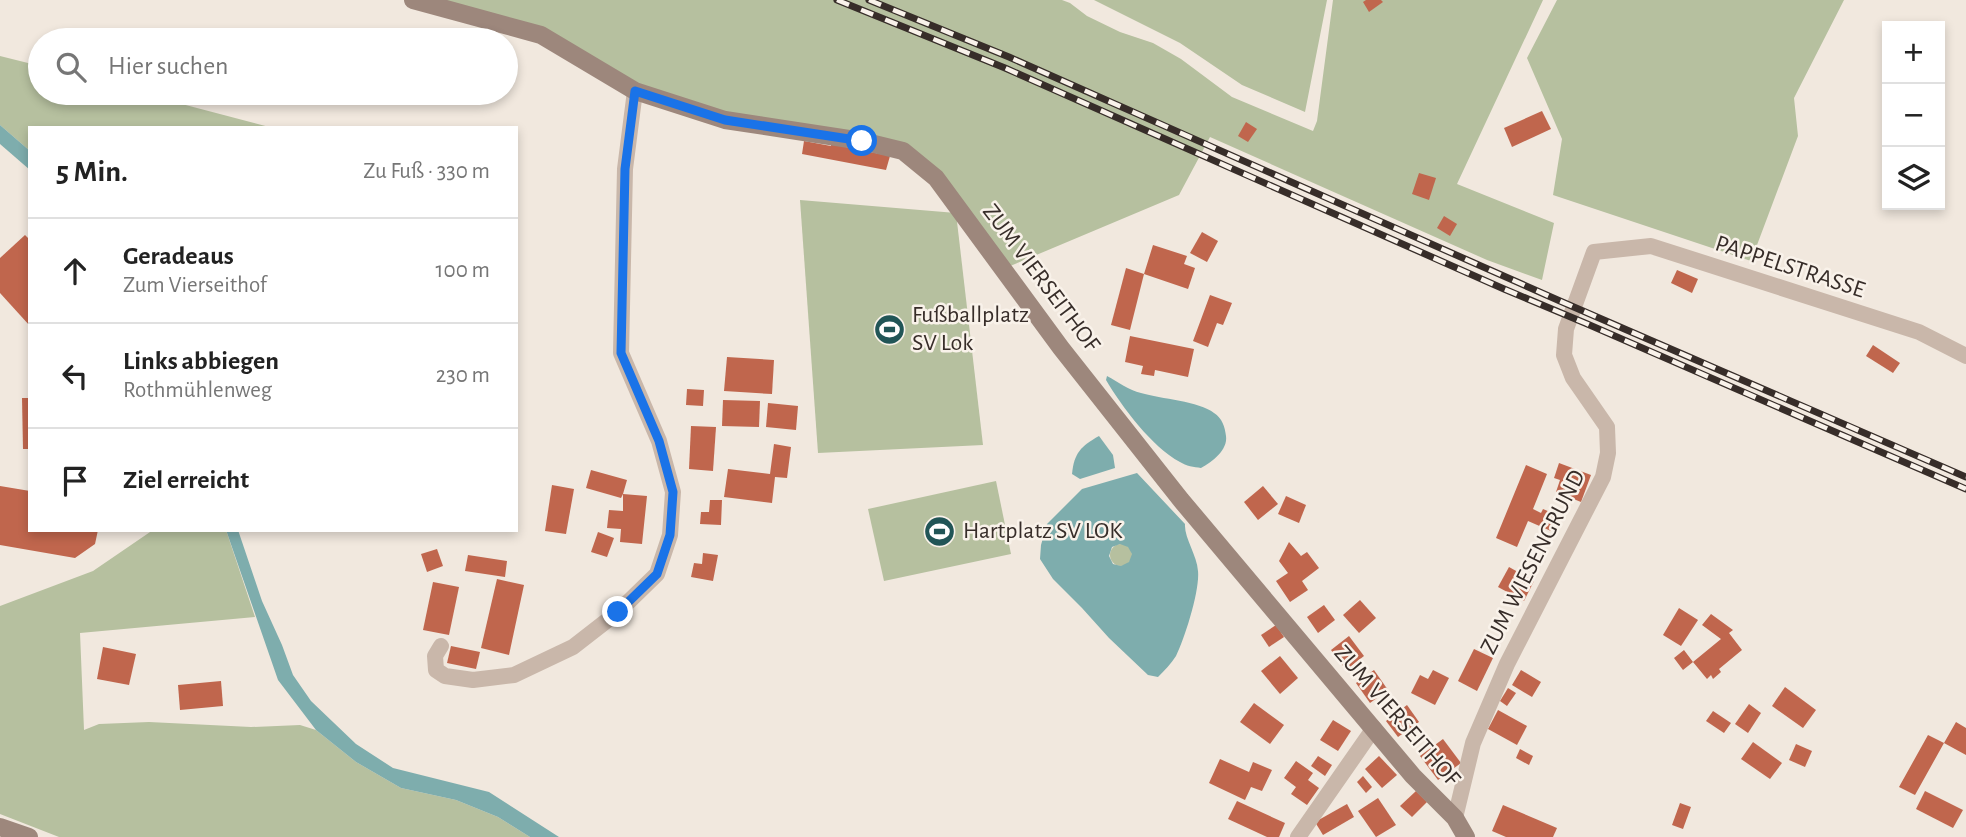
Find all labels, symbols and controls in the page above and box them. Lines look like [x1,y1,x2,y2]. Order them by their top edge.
map controls [1882,21,1945,210]
button: + [1882,21,1945,84]
search box [28,28,518,105]
icon: search [52,48,90,86]
text: Hier suchen [108,53,229,79]
button: − [1882,84,1945,147]
route start [846,125,877,156]
button: layers [1882,147,1945,210]
text: 5 Min. [56,157,128,187]
text: Zu Fuß · 330 m [363,160,490,183]
street label: ZUM VIERSEITHOF [978,200,1104,357]
street label: PAPPELSTRASSE [1712,232,1868,303]
text: Geradeaus [123,243,234,269]
icon: ahead [56,252,94,290]
text: 100 m [436,259,490,282]
text: Zum Vierseithof [123,274,267,297]
place label: Fußballplatz SV Lok [912,303,1029,355]
sports icon: Fußballplatz SV Lok [872,312,906,346]
text: Links abbiegen [123,348,279,374]
icon: left [56,357,94,395]
text: 230 m [436,364,490,387]
text: Rothmühlenweg [123,379,272,402]
icon: arrive [56,462,94,500]
street label: ZUM WIESENGRUND [1476,466,1590,658]
text: Ziel erreicht [123,467,249,493]
sports icon: Hartplatz SV LOK [923,514,957,548]
place label: Hartplatz SV LOK [963,519,1123,543]
route end [602,596,633,627]
street label: ZUM VIERSEITHOF [1330,641,1465,791]

